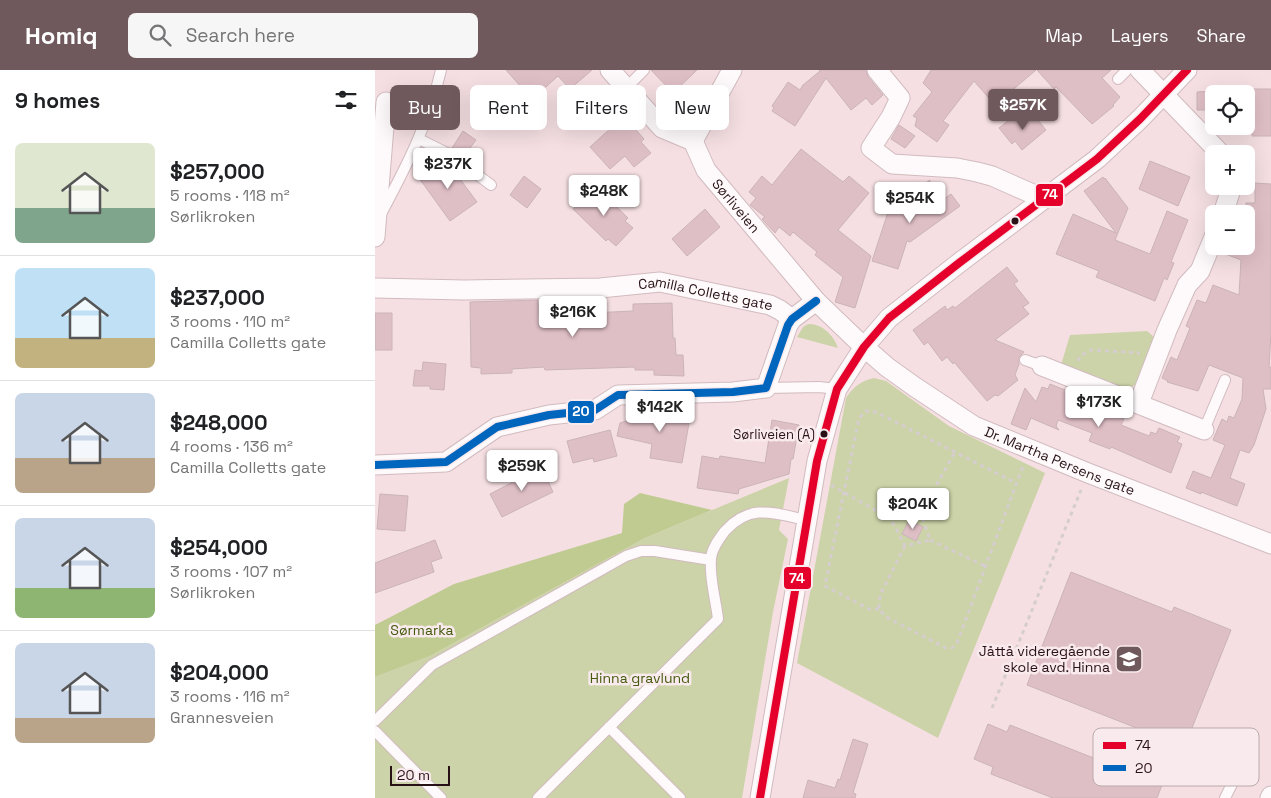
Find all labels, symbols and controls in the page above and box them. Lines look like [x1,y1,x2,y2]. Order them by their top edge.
search box [128,13,478,58]
text: Homiq [25,20,98,51]
icon: search [146,21,174,49]
text: Search here [186,23,295,48]
text: Map [1045,24,1083,47]
text: Layers [1111,24,1168,47]
text: Share [1196,24,1246,47]
chip: Buy [390,85,460,130]
chip: Rent [470,85,547,130]
chip: Filters [557,85,646,130]
chip: New [656,85,729,130]
map controls [1205,85,1255,255]
button: locate [1205,85,1255,135]
icon: filters [332,86,360,114]
text: 9 homes [15,87,100,114]
pin: $257K [988,88,1058,131]
text: $257K [999,94,1047,115]
button: + [1205,145,1255,195]
pin: $237K [413,148,483,190]
text: $237K [424,153,472,174]
text: $257,000 [170,158,265,185]
icon: home [55,163,115,223]
pin: $248K [569,174,639,217]
street label: Sørliveien [708,175,764,237]
text: $248K [580,180,628,201]
pin: $254K [875,182,945,224]
line badge: 74 [1035,183,1064,207]
text: 5 rooms · 118 m² [170,185,290,206]
text: 74 [1042,185,1058,203]
text: $254K [886,187,935,208]
button: − [1205,205,1255,255]
text: Sørlikroken [170,206,255,227]
unlabelled marker [1010,216,1020,226]
street label: Camilla Colletts gate [637,272,775,314]
text: $237,000 [170,284,265,311]
icon: home [55,288,115,348]
pin: $216K [538,296,608,338]
text: $216K [550,301,596,322]
text: 3 rooms · 110 m² [170,311,290,332]
text: Camilla Colletts gate [170,332,326,353]
pin: $173K [1064,386,1134,428]
pin: $142K [625,390,695,433]
text: $173K [1076,391,1122,412]
text: $142K [637,396,683,417]
line badge: 20 [567,400,595,424]
text: 20 [572,402,590,420]
text: $248,000 [170,409,268,436]
icon: home [55,413,115,473]
street label: Dr. Martha Persens gate [982,422,1137,499]
place label: Sørliveien (A) [733,426,815,443]
marker: Sørliveien (A) [819,429,829,439]
text: 4 rooms · 136 m² [170,436,293,457]
pin: $259K [487,450,557,492]
text: $259K [498,455,546,476]
text: Camilla Colletts gate [170,457,326,478]
pin: $204K [878,488,948,530]
text: $204K [888,493,938,514]
text: $254,000 [170,534,268,561]
icon: home [55,538,115,598]
text: 3 rooms · 107 m² [170,561,292,582]
line badge: 74 [783,566,812,590]
text: 74 [789,569,805,587]
text: Sørlikroken [170,582,255,603]
park label: Sørmarka [390,621,454,639]
place label: Jåttå videregående skole avd. Hinna [979,642,1110,676]
school or university icon: Jåttå videregående skole avd. Hinna [1114,644,1144,674]
text: $204,000 [170,659,269,686]
icon: home [55,663,115,723]
park label: Hinna gravlund [590,669,690,687]
text: 3 rooms · 116 m² [170,686,290,707]
text: Grannesveien [170,707,274,728]
legend [1093,728,1259,786]
text: 74 [1135,736,1151,754]
text: 20 [1135,759,1152,777]
scale bar [390,763,450,786]
text: 20 m [397,766,430,784]

